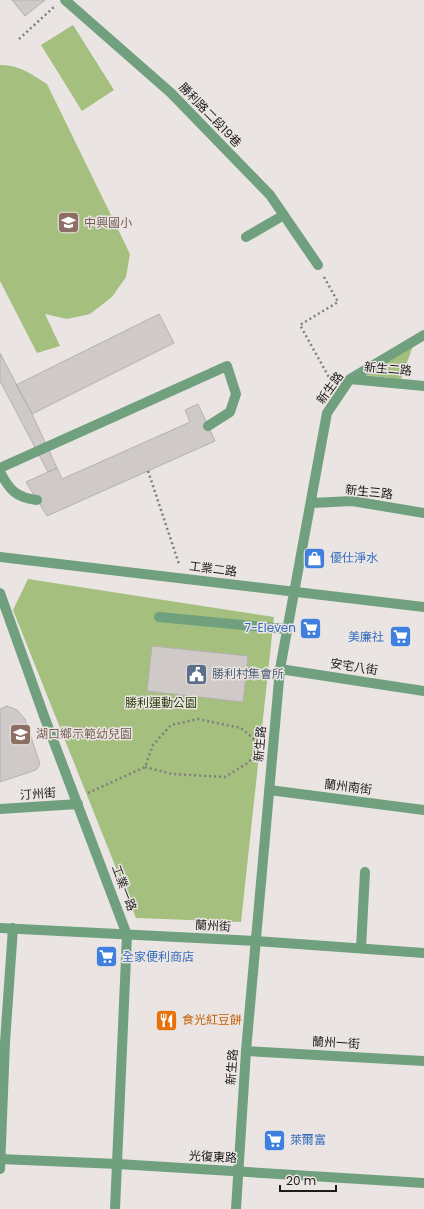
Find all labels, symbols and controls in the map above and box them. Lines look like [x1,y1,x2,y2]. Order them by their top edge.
street label: 勝利路二段19巷 [175,79,245,151]
school or university icon: 中興國小 [56,210,82,236]
place label: 中興國小 [84,214,132,231]
street label: 新生二路 [363,358,413,379]
street label: 新生路 [312,368,347,407]
street label: 新生三路 [344,481,394,502]
shop icon: 優仕淨水 [301,545,327,571]
place label: 優仕淨水 [330,549,378,566]
street label: 工業二路 [188,557,238,580]
supermarket icon: 7-Eleven [298,615,324,641]
place label: 7-Eleven [244,619,296,636]
supermarket icon: 美廉社 [387,624,413,650]
place label: 美廉社 [348,628,384,645]
street label: 安宅八街 [329,654,379,679]
public building icon: 勝利村集會所 [184,661,210,687]
place label: 勝利村集會所 [212,665,284,682]
park label: 勝利運動公園 [125,694,197,711]
school or university icon: 湖口鄉示範幼兒園 [7,721,33,747]
place label: 湖口鄉示範幼兒園 [36,725,132,742]
street label: 新生路 [249,725,270,763]
street label: 蘭州南街 [323,775,373,798]
street label: 汀州街 [19,784,57,803]
street label: 工業一路 [108,862,141,913]
street label: 蘭州街 [195,916,231,935]
supermarket icon: 全家便利商店 [93,944,119,970]
place label: 全家便利商店 [122,948,194,965]
restaurant icon: 食光紅豆餅 [154,1007,180,1033]
place label: 食光紅豆餅 [182,1011,242,1028]
street label: 蘭州一街 [312,1033,360,1052]
street label: 新生路 [222,1048,241,1086]
supermarket icon: 萊爾富 [262,1127,288,1153]
place label: 萊爾富 [290,1131,326,1148]
street label: 光復東路 [189,1147,237,1166]
scale bar [280,1167,336,1193]
text: 20 m [286,1172,316,1189]

